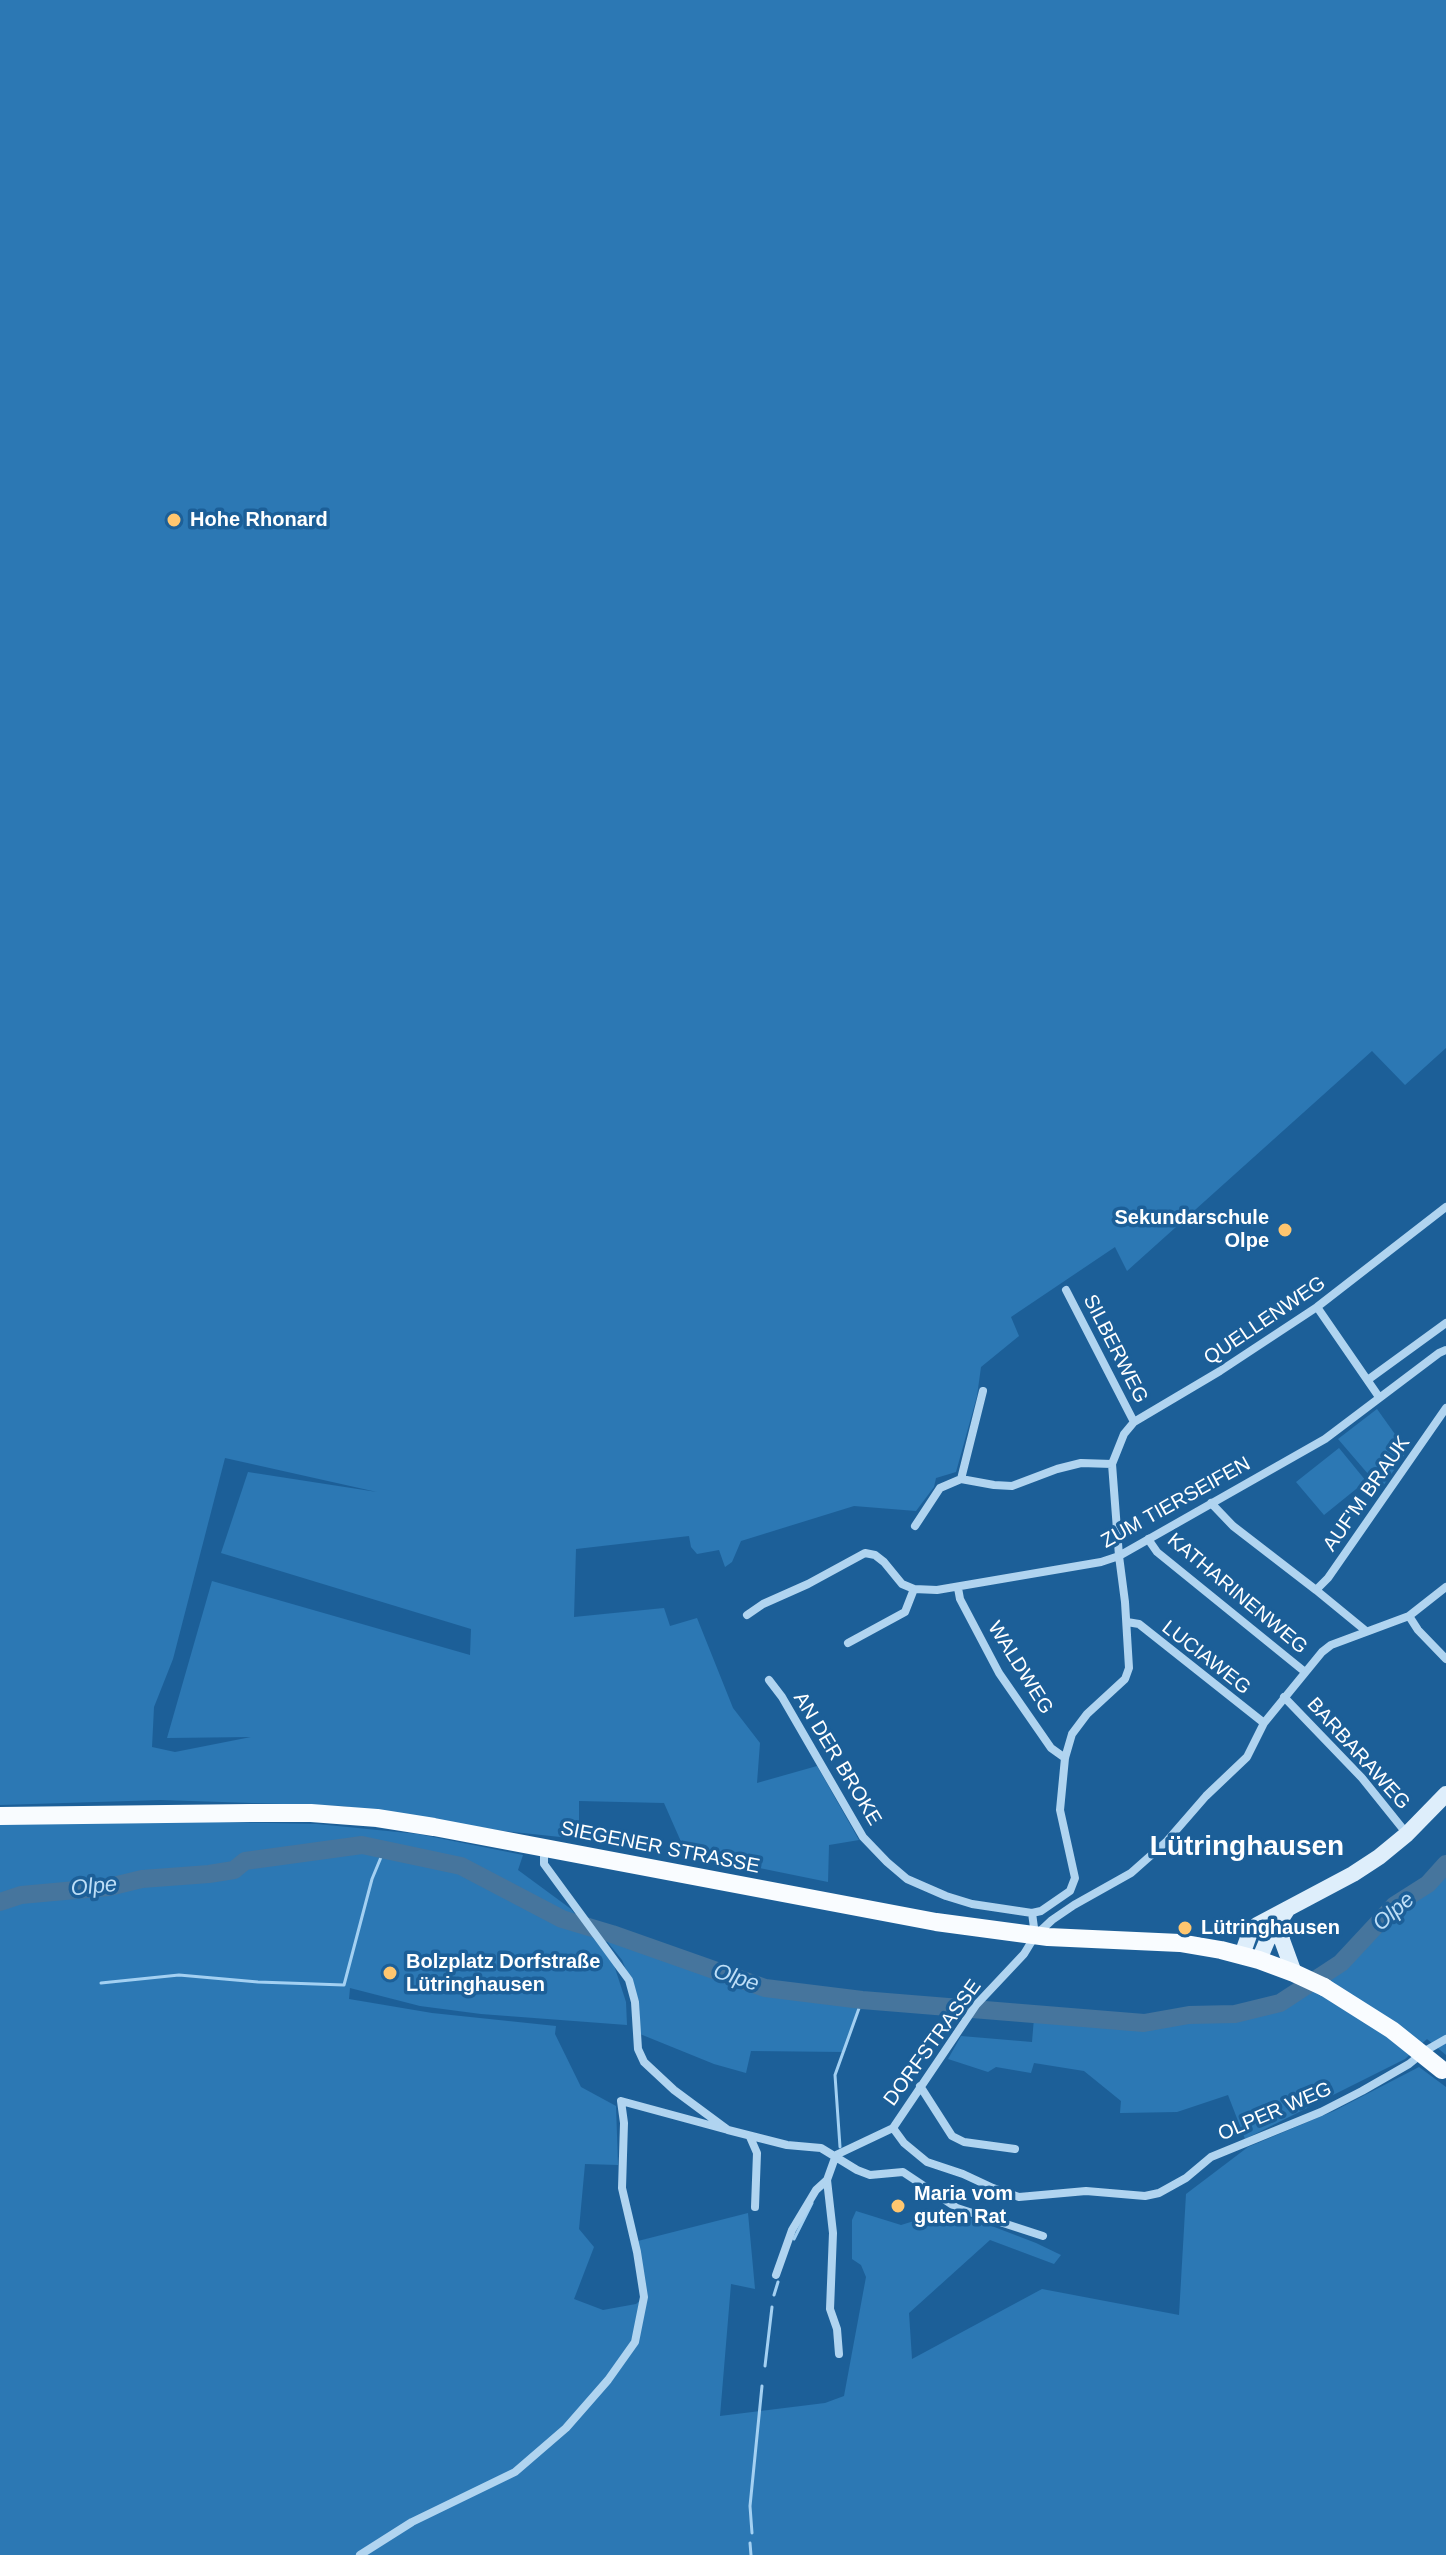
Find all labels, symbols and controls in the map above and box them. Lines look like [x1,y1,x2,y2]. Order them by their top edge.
place label: Hohe Rhonard [190,508,328,532]
marker: Hohe Rhonard [165,511,183,529]
place label: Sekundarschule Olpe [1114,1206,1269,1253]
marker: Sekundarschule Olpe [1276,1221,1294,1239]
street label: QUELLENWEG [1200,1272,1330,1370]
street label: SILBERWEG [1077,1291,1153,1407]
street label: AUF'M BRAUK [1318,1432,1416,1556]
street label: ZUM TIERSEIFEN [1097,1452,1255,1554]
street label: KATHARINENWEG [1162,1529,1312,1659]
street label: LUCIAWEG [1157,1616,1255,1700]
street label: WALDWEG [982,1617,1058,1719]
street label: AN DER BROKE [788,1688,886,1830]
street label: BARBARAWEG [1301,1693,1415,1815]
street label: SIEGENER STRASSE [558,1817,762,1879]
district label: Lütringhausen [1150,1830,1344,1864]
water label: Olpe [70,1871,118,1903]
water label: Olpe [1368,1887,1420,1937]
place label: Lütringhausen [1201,1916,1340,1940]
marker: Lütringhausen [1176,1919,1194,1937]
place label: Bolzplatz Dorfstraße Lütringhausen [406,1950,600,1997]
water label: Olpe [710,1958,762,1998]
marker: Bolzplatz Dorfstraße Lütringhausen [381,1964,399,1982]
street label: DORFSTRASSE [879,1975,987,2111]
street label: OLPER WEG [1215,2077,1335,2147]
place label: Maria vom guten Rat [914,2182,1013,2229]
marker: Maria vom guten Rat [889,2197,907,2215]

